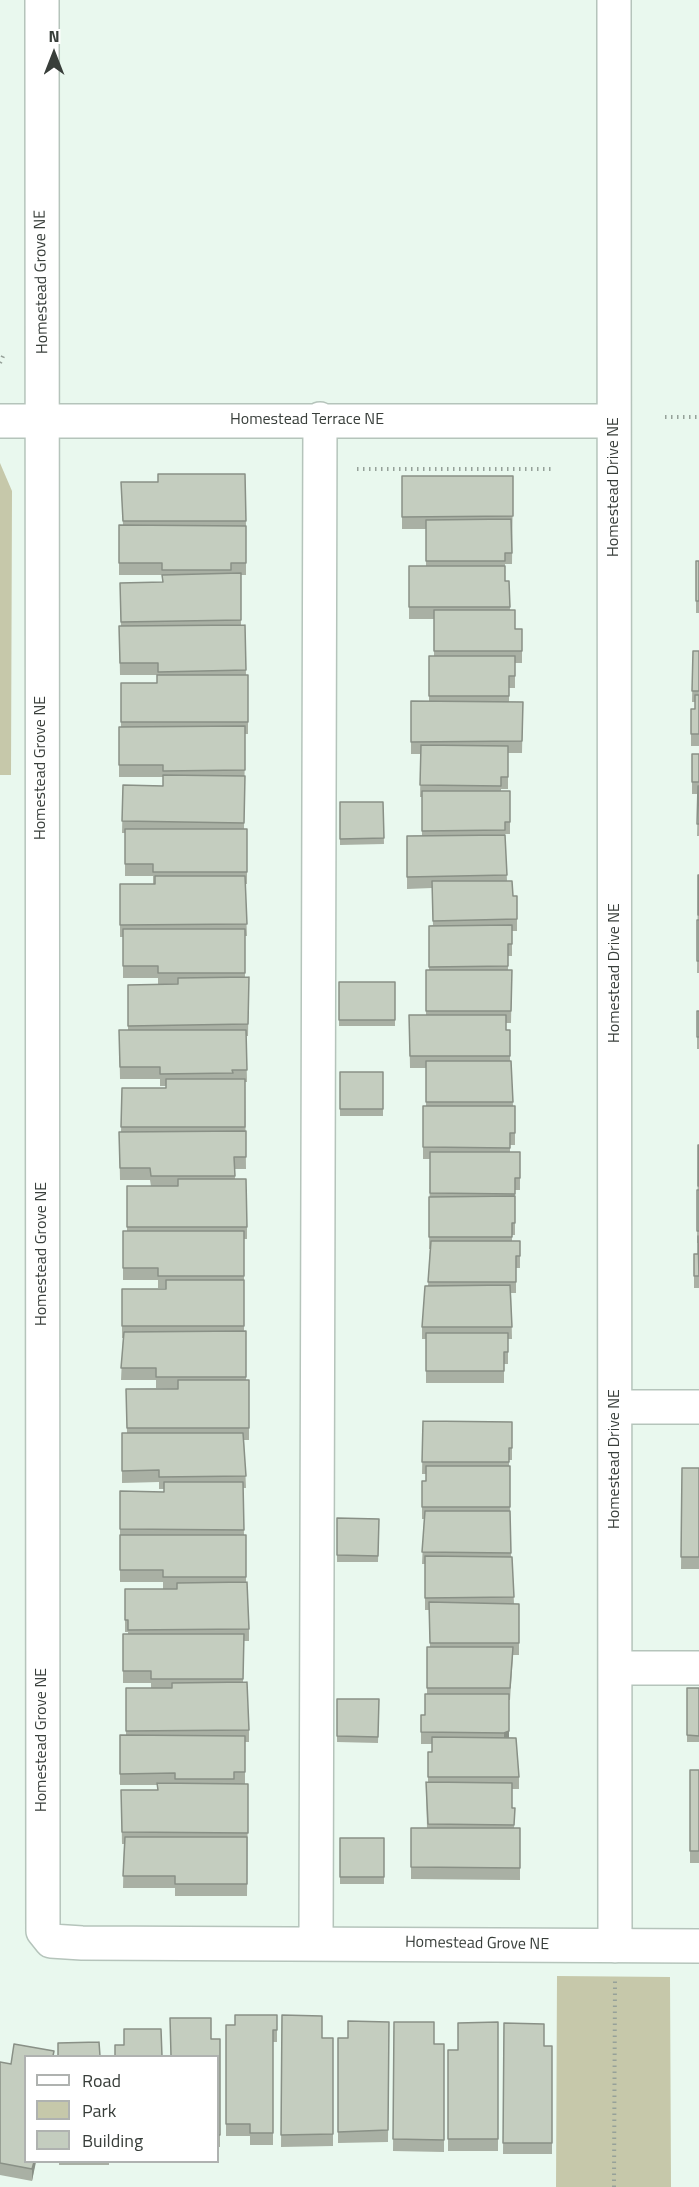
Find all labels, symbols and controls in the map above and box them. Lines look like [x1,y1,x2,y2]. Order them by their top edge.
north arrow [24,24,84,84]
text: N [48,24,60,48]
street label: Homestead Grove NE [31,210,53,354]
street label: Homestead Terrace NE [230,410,384,430]
street label: Homestead Drive NE [604,417,624,557]
street label: Homestead Grove NE [31,696,51,840]
street label: Homestead Drive NE [605,903,625,1043]
street label: Homestead Grove NE [32,1182,52,1326]
street label: Homestead Drive NE [605,1389,625,1529]
street label: Homestead Grove NE [32,1668,52,1812]
street label: Homestead Grove NE [405,1933,549,1955]
legend [24,2055,219,2163]
text: Road [82,2067,121,2094]
text: Park [82,2097,116,2124]
text: Building [82,2127,143,2154]

